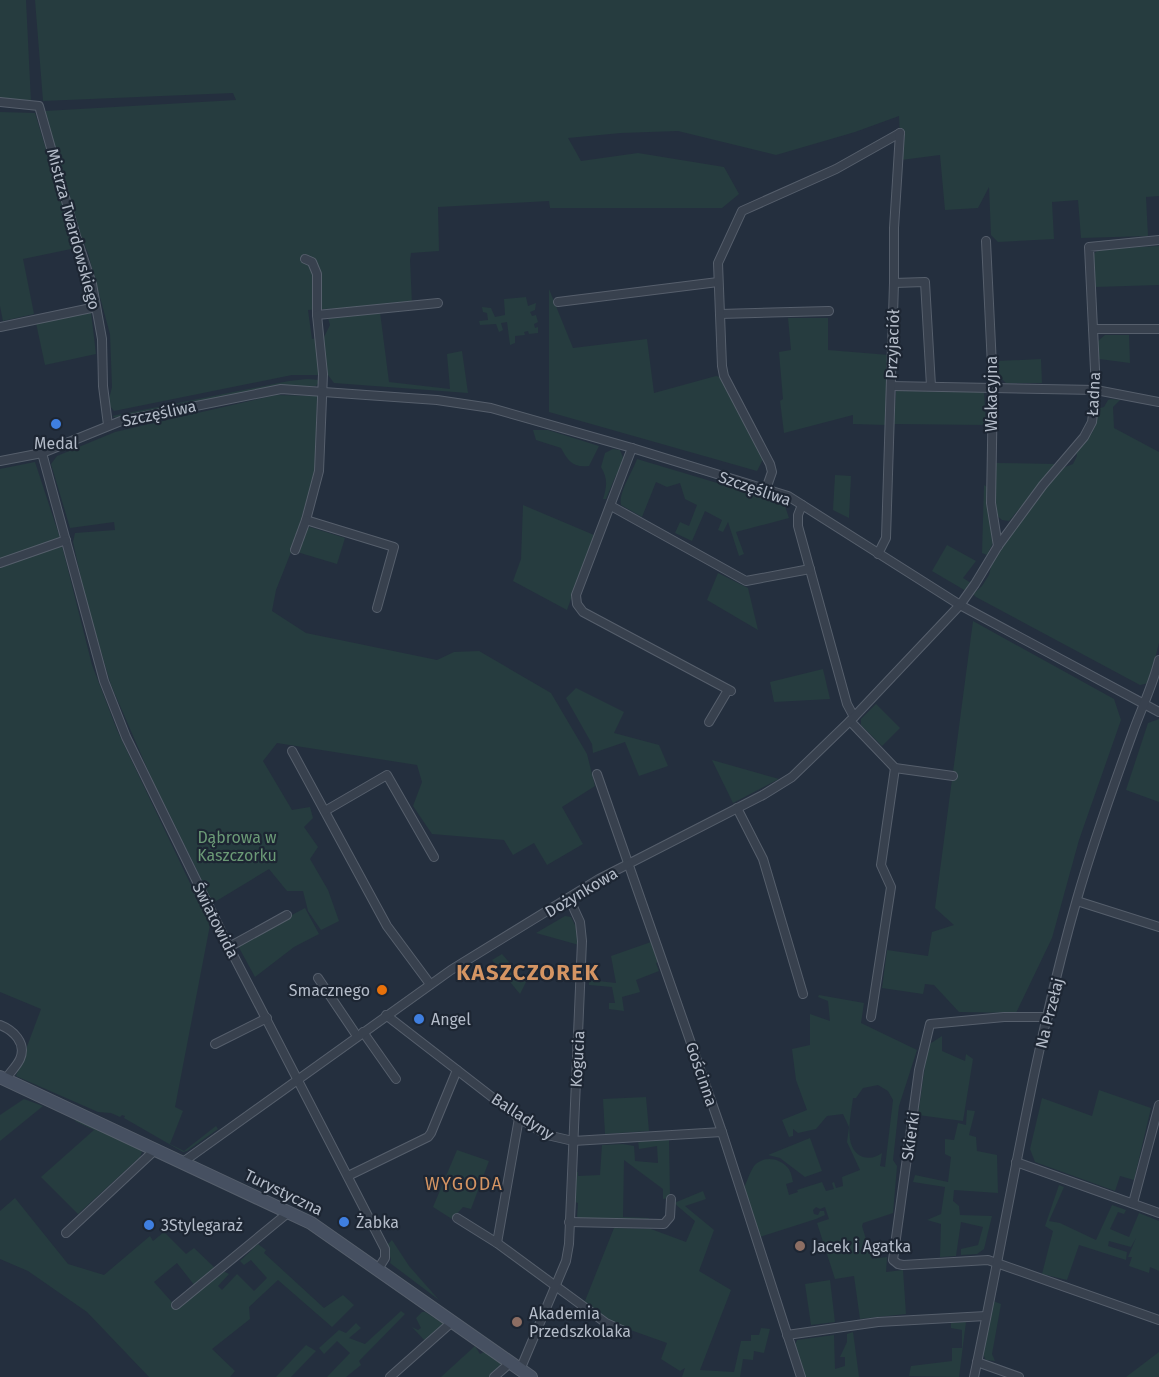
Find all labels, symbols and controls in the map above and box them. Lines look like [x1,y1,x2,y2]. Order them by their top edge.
street label: Mistrza Twardowskiego [43,146,104,312]
street label: Przyjaciół [882,309,903,379]
street label: Wakacyjna [982,356,1001,432]
street label: Ładna [1083,371,1104,417]
street label: Szczęśliwa [120,396,198,431]
marker: Medal [49,417,63,431]
place label: Medal [34,434,78,453]
street label: Szczęśliwa [716,467,794,510]
park label: Dąbrowa w Kaszczorku [197,828,277,865]
street label: Dożynkowa [542,863,621,921]
street label: Światowida [188,879,244,961]
district label: KASZCZOREK [456,959,600,986]
street label: Na Przełaj [1032,976,1067,1051]
place label: Smacznego [289,981,370,1000]
marker: Smacznego [375,983,389,997]
place label: Angel [431,1010,471,1029]
marker: Angel [412,1012,426,1026]
street label: Kogucia [567,1030,588,1088]
street label: Gościnna [682,1040,721,1109]
street label: Balladyny [488,1089,558,1144]
street label: Skierki [898,1110,923,1162]
street label: Turystyczna [242,1165,326,1220]
district label: WYGODA [425,1173,503,1195]
place label: Żabka [356,1212,399,1232]
marker: Żabka [337,1215,351,1229]
place label: 3Stylegaraż [161,1216,243,1235]
marker: 3Stylegaraż [142,1218,156,1232]
place label: Jacek i Agatka [812,1237,911,1256]
marker: Jacek i Agatka [793,1239,807,1253]
place label: Akademia Przedszkolaka [529,1304,631,1341]
marker: Akademia Przedszkolaka [510,1315,524,1329]

